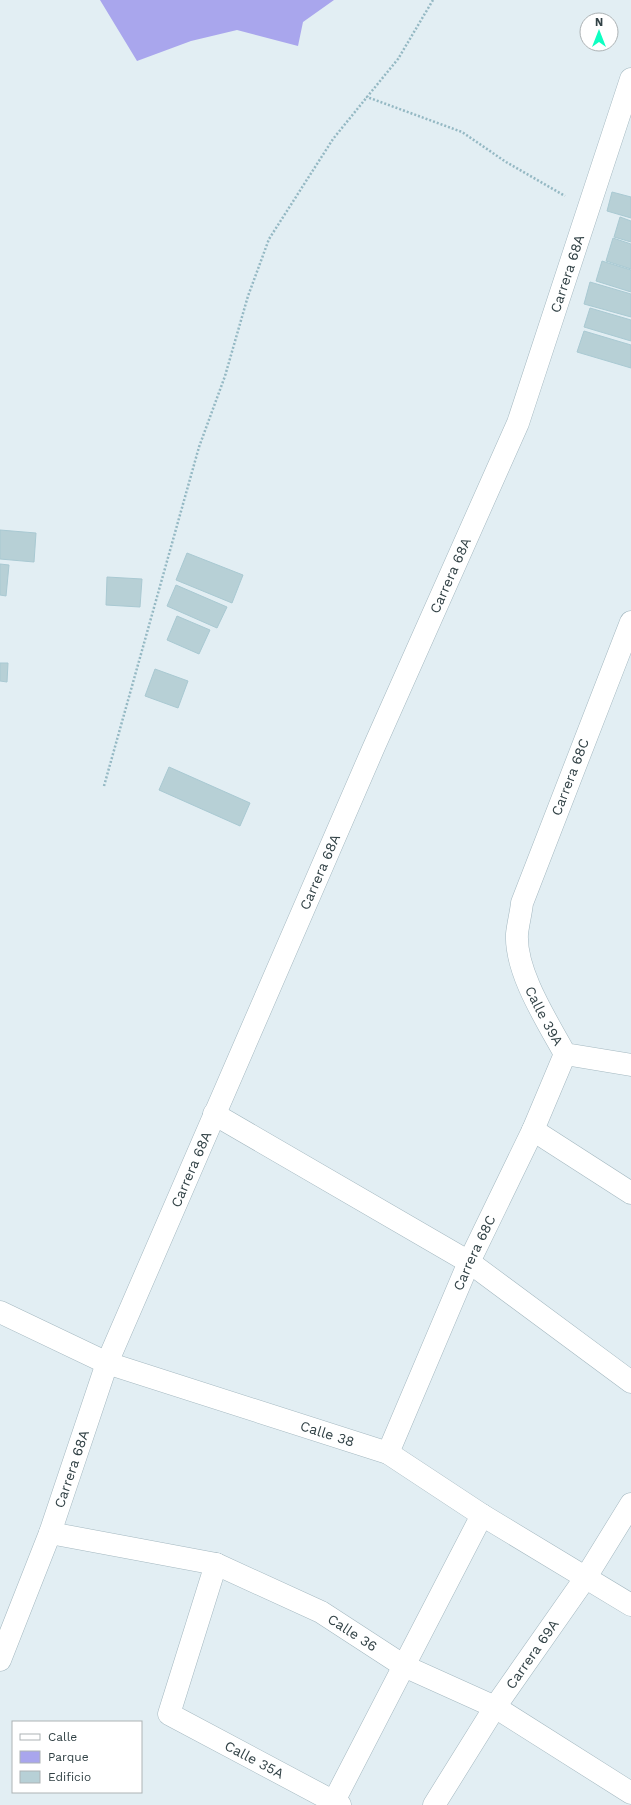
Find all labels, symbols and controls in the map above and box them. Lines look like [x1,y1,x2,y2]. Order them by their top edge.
north arrow [579,12,619,52]
text: N [595,16,603,29]
street label: Carrera 68A [547,233,587,315]
street label: Carrera 68A [426,535,474,616]
street label: Carrera 68C [548,736,592,818]
street label: Carrera 68A [296,831,343,912]
street label: Calle 39A [522,984,567,1048]
street label: Carrera 68A [167,1129,214,1210]
street label: Carrera 68C [450,1212,499,1293]
street label: Calle 38 [298,1417,356,1450]
street label: Carrera 68A [51,1428,92,1510]
street label: Calle 36 [325,1611,380,1654]
street label: Carrera 69A [502,1616,562,1692]
legend [12,1721,142,1793]
text: Calle [48,1730,77,1744]
street label: Calle 35A [222,1737,287,1782]
text: Parque [48,1750,89,1764]
text: Edificio [48,1770,91,1784]

